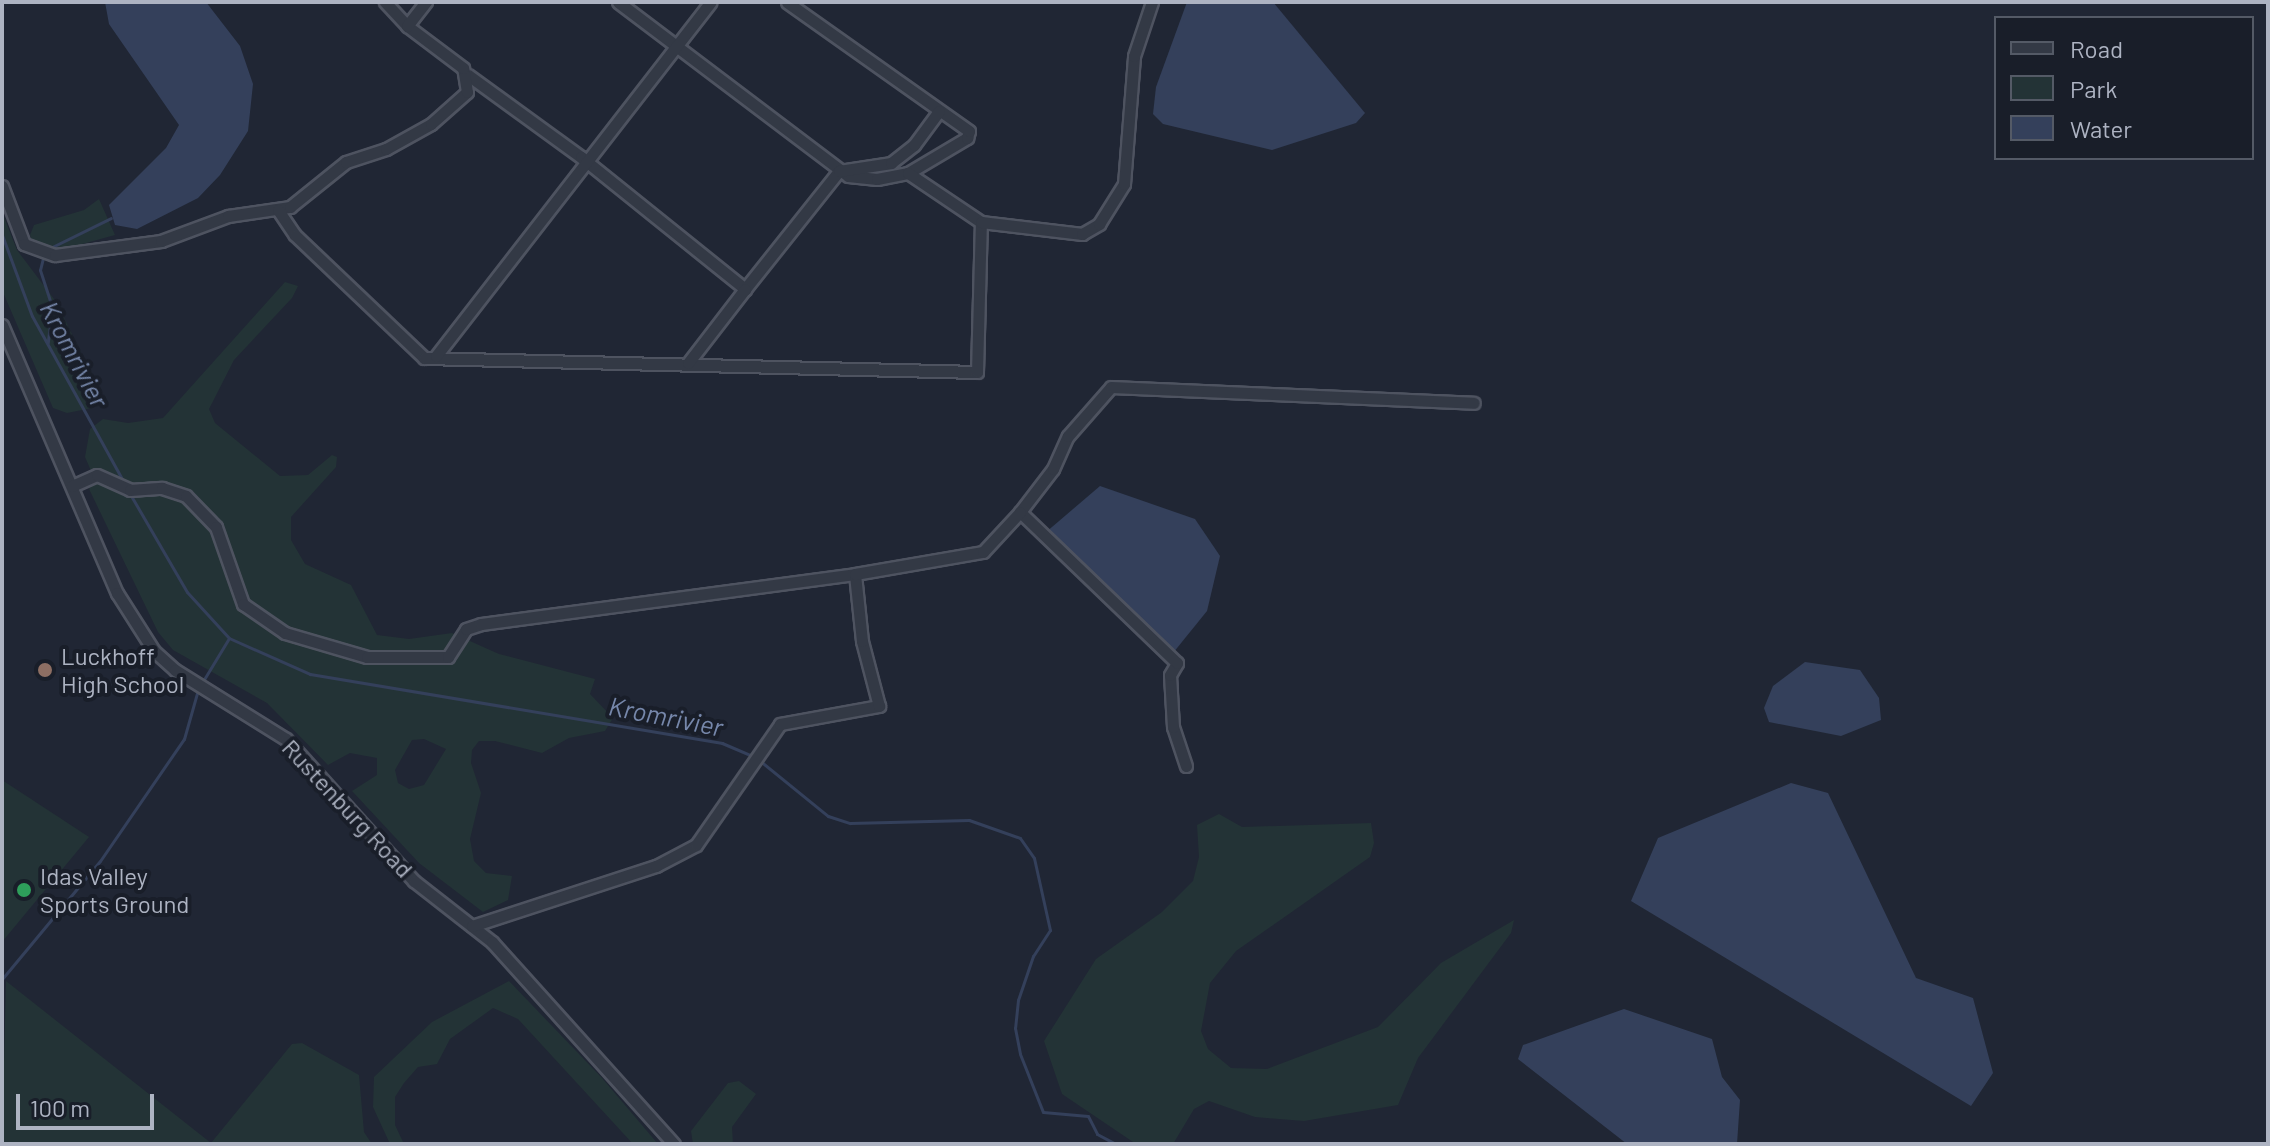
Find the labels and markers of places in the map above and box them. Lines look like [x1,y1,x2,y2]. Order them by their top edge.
place label: Luckhoff High School [61,642,184,698]
marker: Luckhoff High School [36,661,54,679]
place label: Idas Valley Sports Ground [40,862,189,918]
marker: Idas Valley Sports Ground [15,881,33,899]

